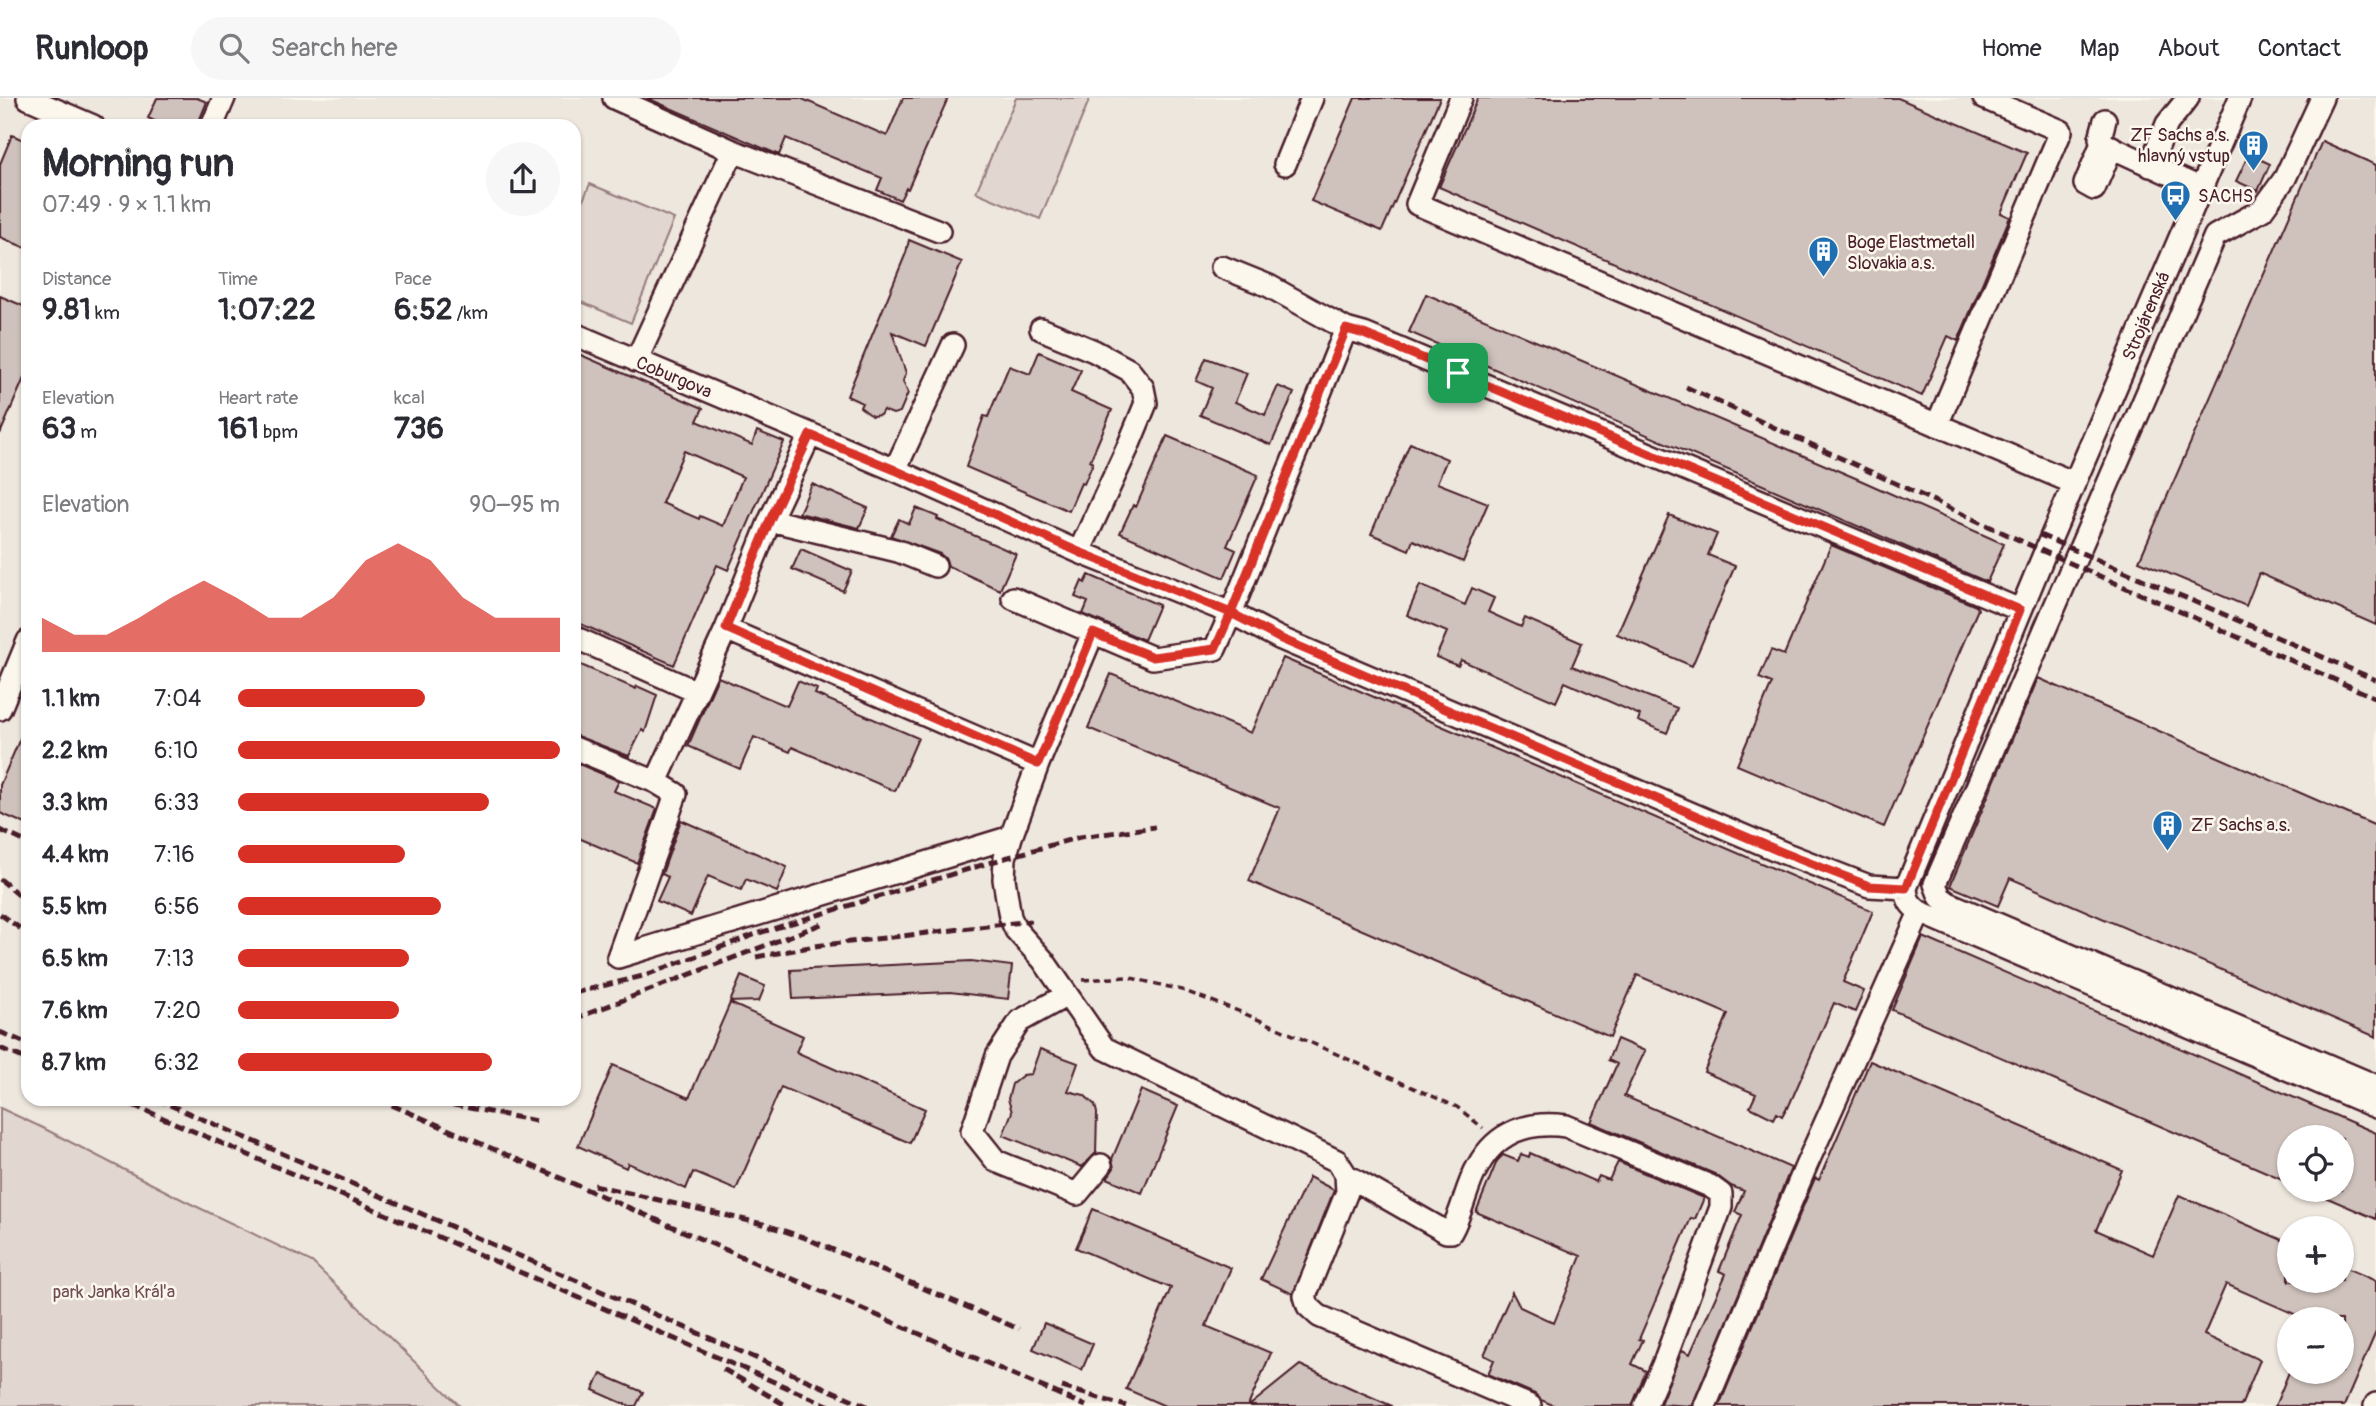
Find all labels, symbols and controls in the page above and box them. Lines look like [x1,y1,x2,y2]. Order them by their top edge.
search box [191,17,681,80]
text: Runloop [35,28,149,69]
icon: search [215,29,253,67]
text: Search here [271,32,398,64]
text: Home [1981,34,2042,63]
text: Map [2080,34,2120,63]
text: About [2158,34,2220,63]
text: Contact [2258,34,2341,63]
place label: ZF Sachs a.s. hlavný vstup [2130,124,2230,168]
building icon: ZF Sachs a.s. hlavný vstup [2236,128,2270,172]
text: Morning run [42,140,234,188]
button: share [486,142,560,216]
bus stop icon: SACHS [2158,179,2192,223]
place label: SACHS [2198,185,2253,208]
text: 07:49 · 9 × 1.1 km [42,190,211,219]
place label: Boge Elastmetall Slovakia a.s. [1847,231,1975,275]
building icon: Boge Elastmetall Slovakia a.s. [1807,235,1841,279]
text: Distance [42,267,111,291]
text: Time [218,267,258,291]
text: Pace [394,267,432,291]
street label: Strojárenská [2117,268,2175,364]
text: 9.81 [42,291,91,328]
text: 1:07:22 [218,291,316,328]
text: 6:52 [394,291,453,328]
text: km [91,301,120,325]
text: /km [453,301,488,325]
pin [1428,343,1488,403]
street label: Coburgova [632,351,715,404]
icon: arrive [1439,354,1477,392]
text: Elevation [42,386,114,410]
text: Heart rate [218,386,298,410]
text: kcal [394,386,425,410]
text: 63 [42,410,76,447]
text: 161 [218,410,259,447]
text: 736 [394,410,444,447]
text: m [76,420,97,444]
text: bpm [259,420,298,444]
text: Elevation [42,490,130,519]
text: 90–95 m [469,490,560,519]
text: 1.1 km [42,684,100,713]
text: 7:04 [154,684,201,713]
text: 2.2 km [42,736,108,765]
text: 6:10 [154,736,198,765]
text: 3.3 km [42,788,108,817]
text: 6:33 [154,788,199,817]
building icon: ZF Sachs a.s. [2151,808,2185,852]
place label: ZF Sachs a.s. [2191,814,2291,837]
text: 4.4 km [42,840,109,869]
text: 7:16 [154,840,195,869]
text: 5.5 km [42,892,107,921]
text: 6:56 [154,892,199,921]
text: 6.5 km [42,944,108,973]
text: 7:13 [154,944,194,973]
text: 7.6 km [42,996,108,1025]
text: 7:20 [154,996,201,1025]
text: 8.7 km [42,1048,106,1077]
text: 6:32 [154,1048,199,1077]
map controls [2277,1125,2354,1384]
button: locate [2277,1125,2354,1202]
button: + [2277,1216,2354,1293]
park label: park Janka Kráľa [53,1281,175,1304]
button: − [2277,1307,2354,1384]

